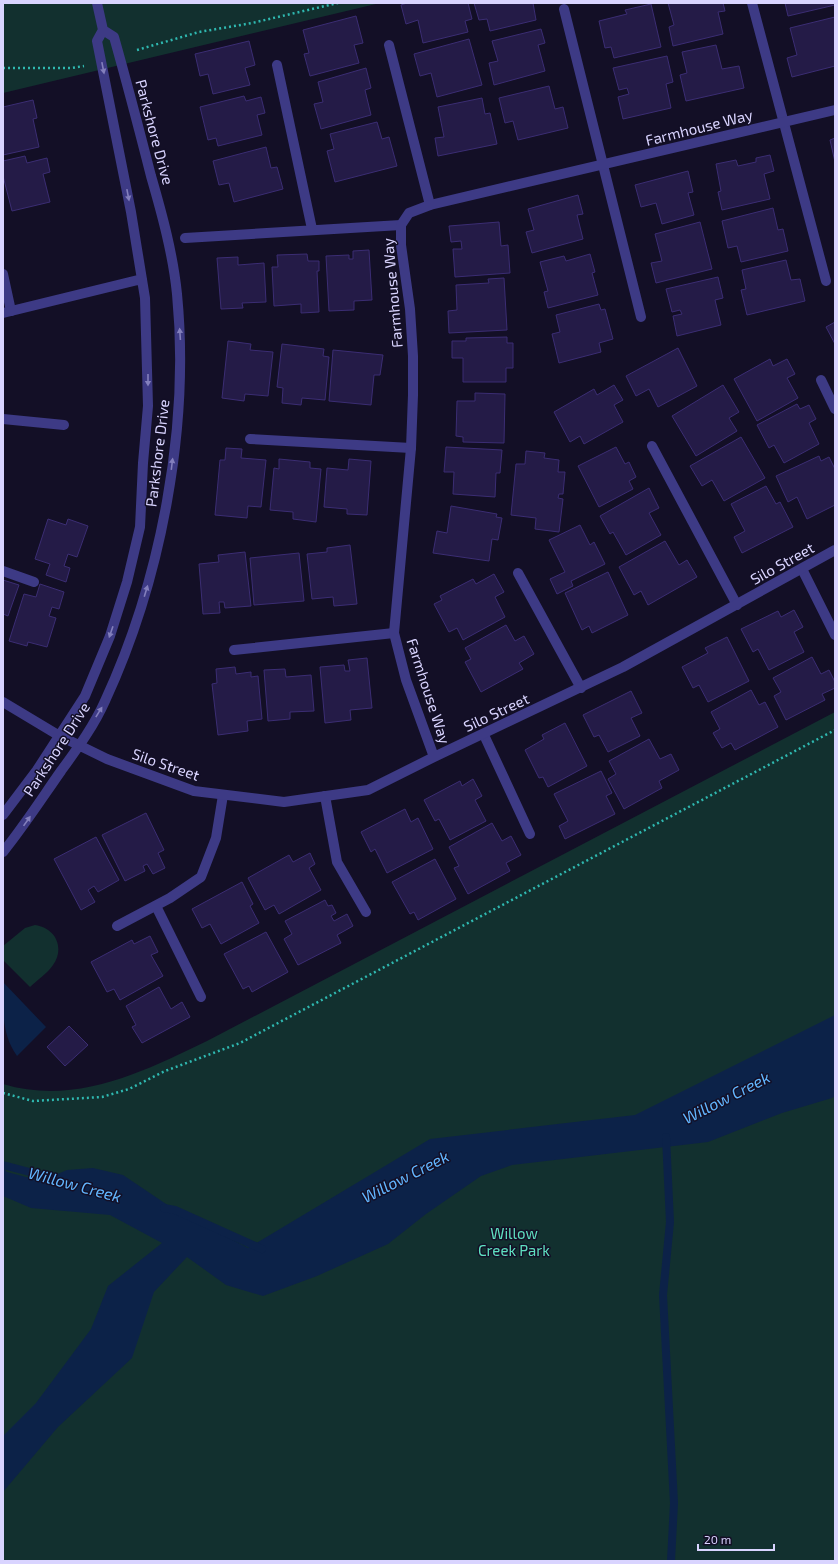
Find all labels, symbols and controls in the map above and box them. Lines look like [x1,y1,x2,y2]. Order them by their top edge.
one-way arrow [100,61,106,74]
street label: Parkshore Drive [132,77,178,187]
street label: Farmhouse Way [643,105,755,149]
one-way arrow [125,189,131,201]
street label: Farmhouse Way [378,237,406,349]
one-way arrow [176,328,183,340]
one-way arrow [145,374,151,387]
street label: Parkshore Drive [141,398,173,508]
one-way arrow [169,458,175,470]
street label: Silo Street [747,538,817,588]
one-way arrow [143,585,149,597]
one-way arrow [108,626,114,638]
street label: Farmhouse Way [403,636,455,746]
street label: Silo Street [460,689,532,735]
street label: Parkshore Drive [19,699,93,799]
one-way arrow [96,706,103,718]
street label: Silo Street [130,744,202,784]
one-way arrow [23,816,31,826]
water label: Willow Creek [679,1067,773,1127]
water label: Willow Creek [358,1146,452,1206]
water label: Willow Creek [26,1162,124,1206]
park label: Willow Creek Park [478,1224,550,1259]
scale bar [698,1526,774,1552]
text: 20 m [704,1532,731,1546]

